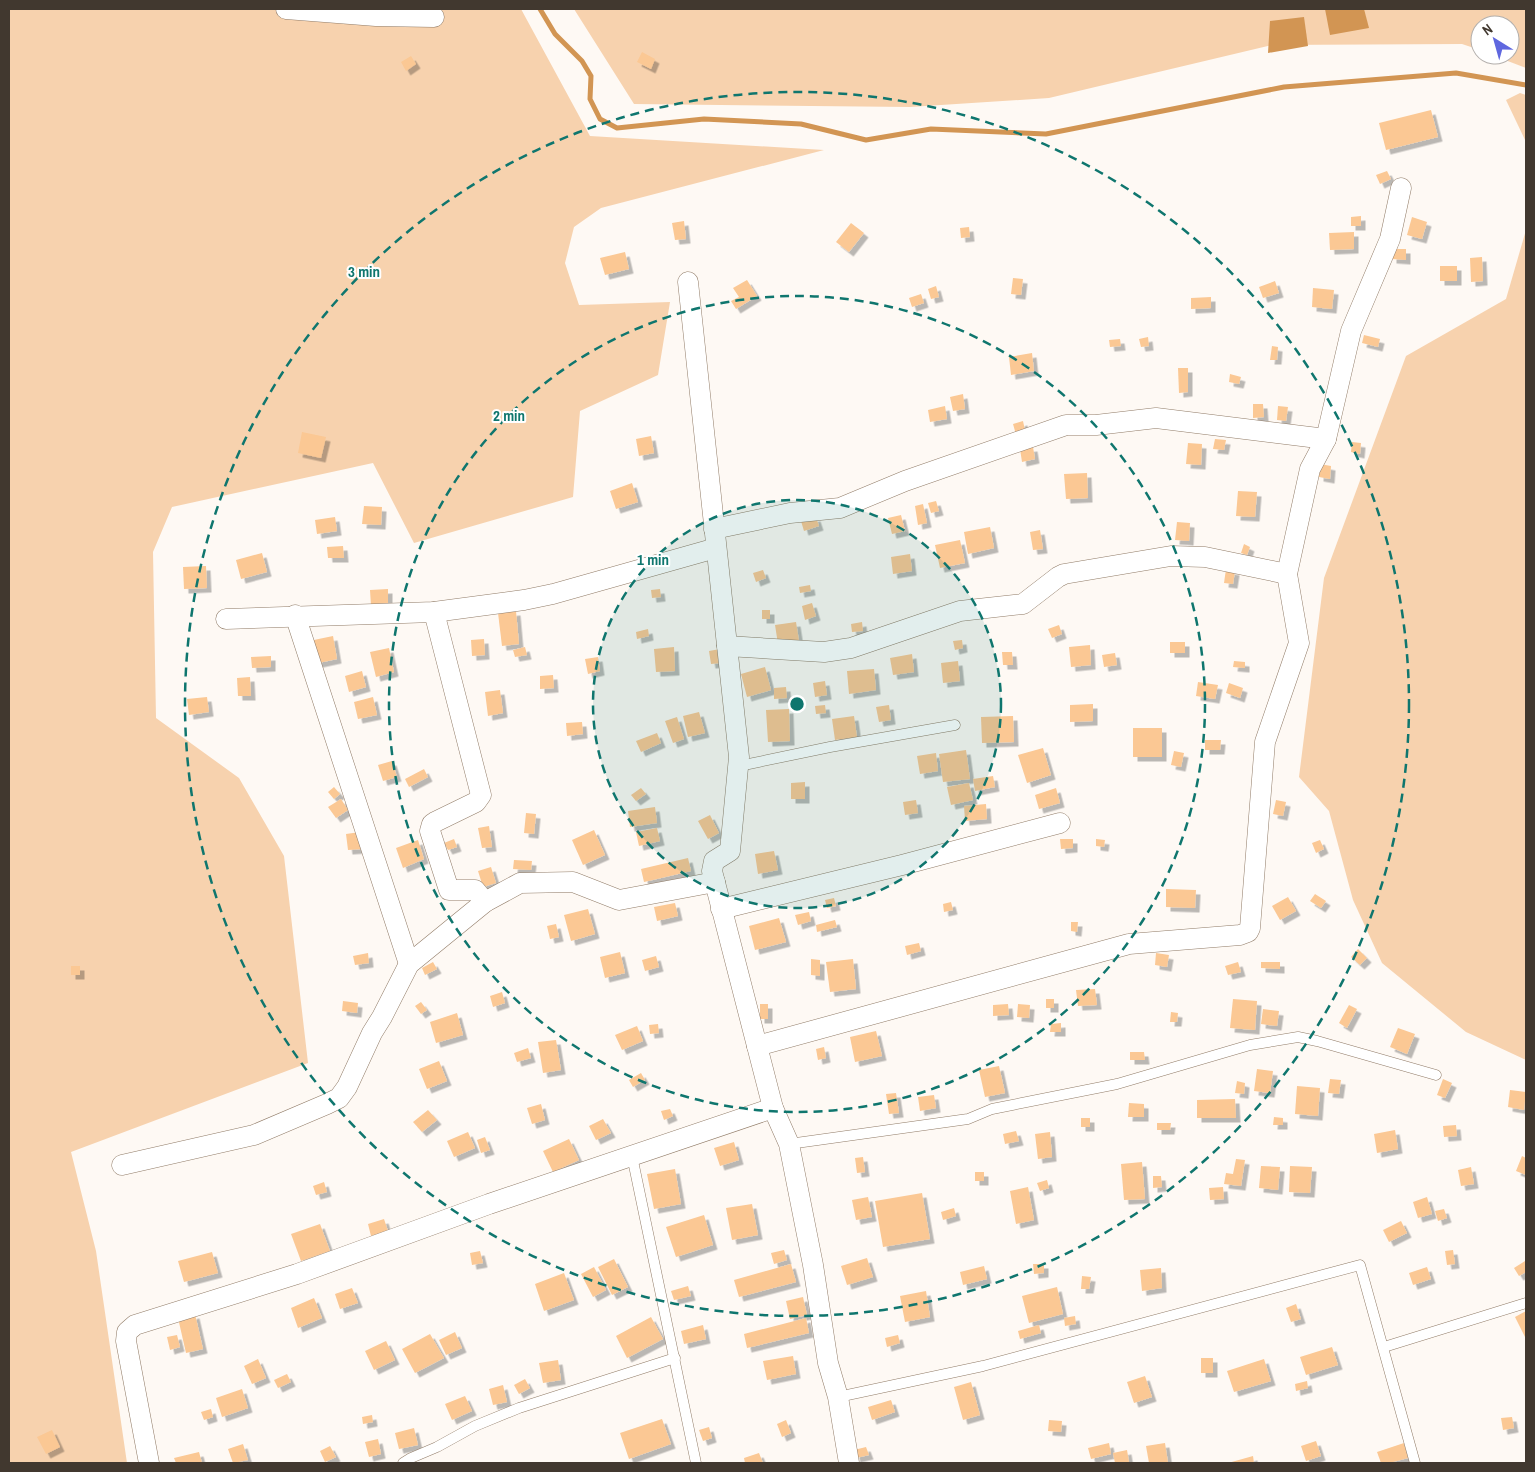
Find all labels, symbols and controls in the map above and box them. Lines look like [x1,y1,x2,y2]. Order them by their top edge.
north arrow [1470,15,1520,65]
text: N [1478,20,1496,39]
text: 3 min [348,261,380,282]
text: 2 min [493,405,525,426]
text: 1 min [637,549,669,570]
centre of rings [788,695,806,713]

